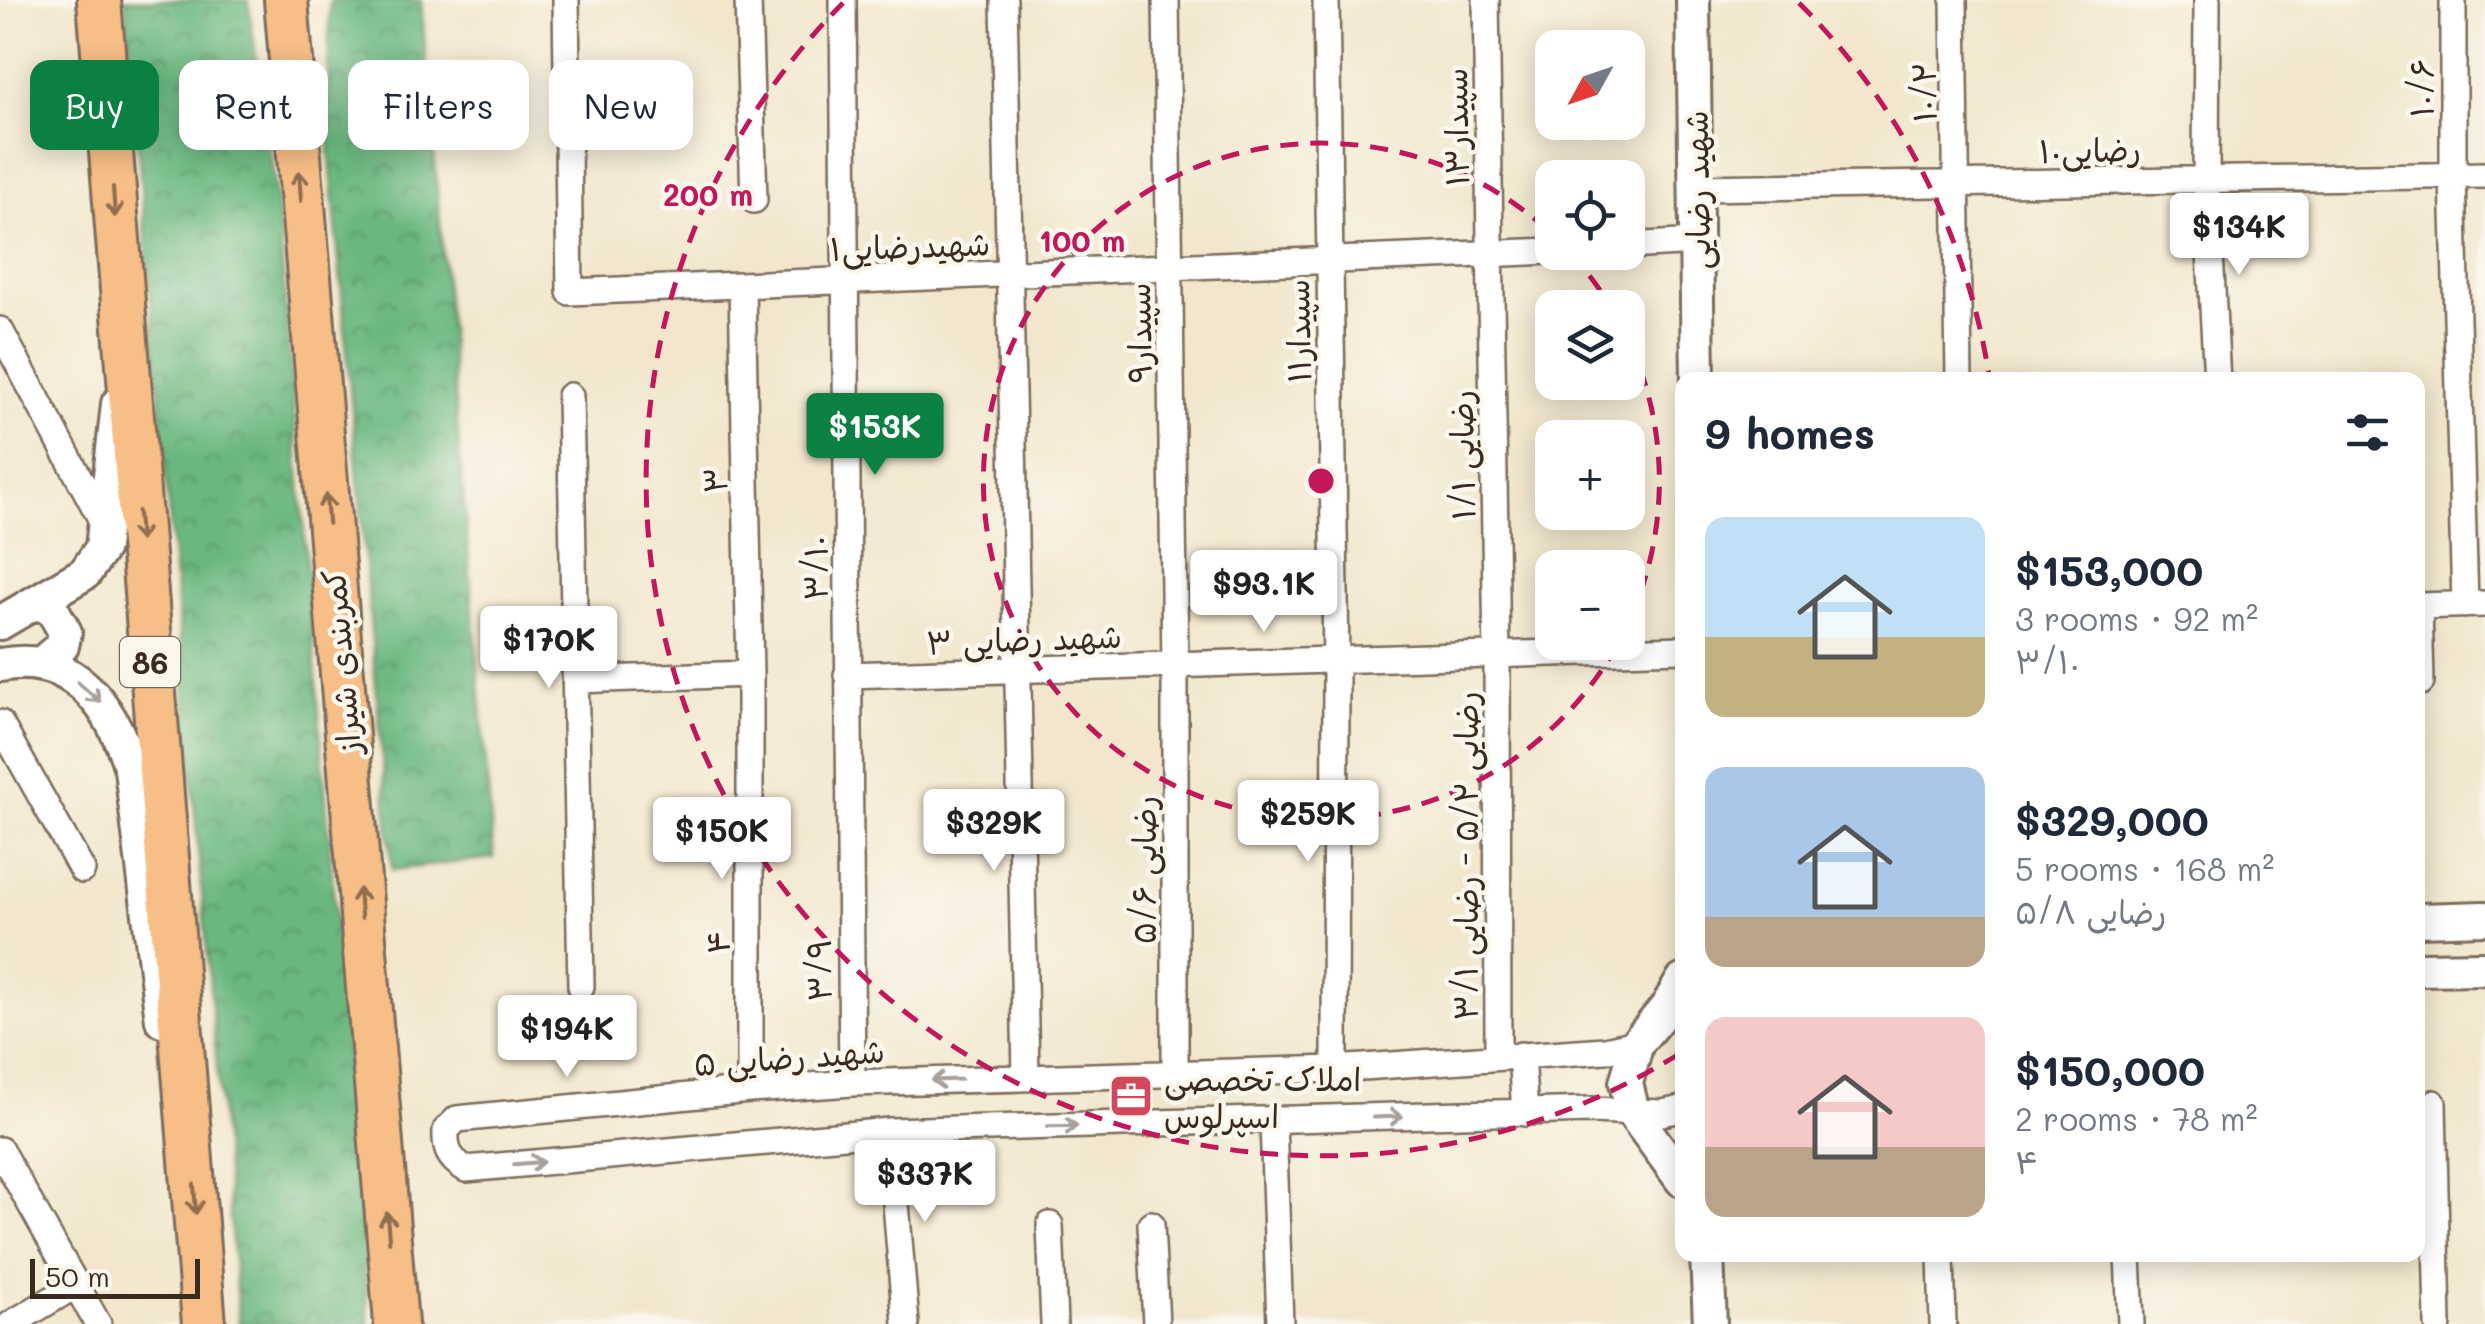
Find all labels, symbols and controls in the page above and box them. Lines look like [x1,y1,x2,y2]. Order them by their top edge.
north arrow [1535,30,1645,140]
map controls [1535,30,1645,660]
street label: ۱۰/۶ [2400,59,2442,117]
chip: Buy [30,60,159,150]
chip: Rent [179,60,328,150]
chip: Filters [348,60,529,150]
chip: New [549,60,693,150]
street label: ۱۰/۲ [1901,61,1945,123]
street label: سپیدار۱۳ [1433,67,1479,186]
street label: شهید رضایی [1674,110,1720,270]
street label: رضایی۱۰ [2039,127,2141,173]
button: locate [1535,160,1645,270]
one-way arrow [291,170,310,202]
text: 200 m [663,174,753,214]
one-way arrow [105,185,124,218]
pin: $134K [2169,193,2309,278]
text: $134K [2192,204,2286,246]
text: 100 m [1039,220,1125,260]
street label: شهیدرضایی۱ [829,221,991,271]
street label: سپیدار۱۱ [1275,279,1321,383]
street label: سپیدار۹ [1116,282,1162,384]
button: layers [1535,290,1645,400]
street label: رضایی ۱/۱ [1439,390,1485,520]
pin: $153K [805,393,945,478]
text: $153K [829,404,921,446]
text: 9 homes [1705,405,1875,460]
icon: filters [2340,405,2395,460]
button: + [1535,420,1645,530]
centre of rings [1303,463,1339,499]
street label: ۳ [693,467,735,493]
one-way arrow [317,494,336,526]
one-way arrow [130,509,149,542]
street label: ۳/۱۰ [794,535,836,601]
text: $153,000 [2015,542,2203,597]
pin: $93.1K [1183,550,1345,635]
button: − [1535,550,1645,660]
icon: home [1785,557,1905,677]
text: $93.1K [1212,561,1316,603]
street label: کمربندی شیراز [311,568,369,759]
text: 3 rooms · 92 m² [2015,597,2258,639]
pin: $170K [479,606,619,691]
street label: شهید رضایی ۳ [926,614,1123,664]
text: $170K [502,617,596,659]
road number: 86 [120,637,180,687]
text: ۳/۱۰ [2015,640,2080,682]
one-way arrow [76,680,101,703]
street label: رضایی ۵/۲ - رضایی ۳/۱ [1444,691,1488,1021]
pin: $259K [1238,780,1378,865]
pin: $329K [924,789,1064,874]
text: $259K [1260,791,1356,833]
text: $329,000 [2015,792,2209,847]
street label: رضایی ۵/۶ [1122,796,1166,944]
pin: $150K [652,797,792,882]
text: $329K [945,800,1043,842]
icon: home [1785,807,1905,927]
text: $150K [675,808,769,850]
text: 5 rooms · 168 m² [2015,847,2274,889]
one-way arrow [351,887,370,920]
text: رضایی ۵/۸ [2015,890,2166,932]
street label: ۴ [696,930,738,954]
street label: ۳/۹ [796,938,840,1002]
pin: $194K [497,995,637,1080]
text: $194K [520,1006,614,1048]
street label: شهید رضایی ۵ [692,1028,886,1086]
text: $150,000 [2015,1042,2205,1097]
place label: املاک تخصصی اسپرلوس [1164,1057,1361,1138]
icon: home [1785,1057,1905,1177]
one-way arrow [930,1070,962,1089]
office icon: املاک تخصصی اسپرلوس [1108,1073,1154,1119]
text: 2 rooms · 78 m² [2015,1097,2258,1139]
one-way arrow [1371,1108,1403,1127]
one-way arrow [1046,1117,1078,1136]
pin: $337K [855,1140,995,1225]
text: ۴ [2015,1140,2039,1182]
text: $337K [876,1151,974,1193]
one-way arrow [513,1153,545,1172]
one-way arrow [185,1182,204,1214]
one-way arrow [378,1211,397,1243]
scale bar [30,1254,200,1298]
text: 50 m [45,1258,110,1294]

